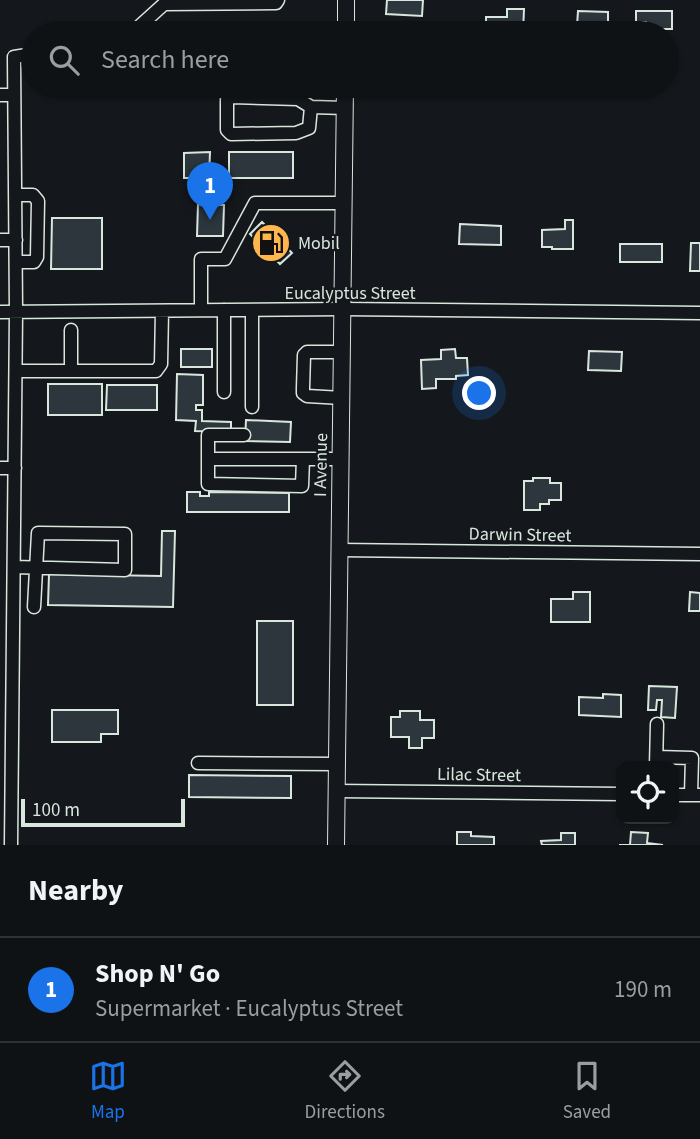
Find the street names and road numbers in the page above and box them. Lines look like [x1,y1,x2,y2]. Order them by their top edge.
street label: Eucalyptus Street [284,281,416,306]
street label: I Avenue [308,433,334,497]
street label: Darwin Street [468,522,572,548]
street label: Lilac Street [437,762,521,788]

